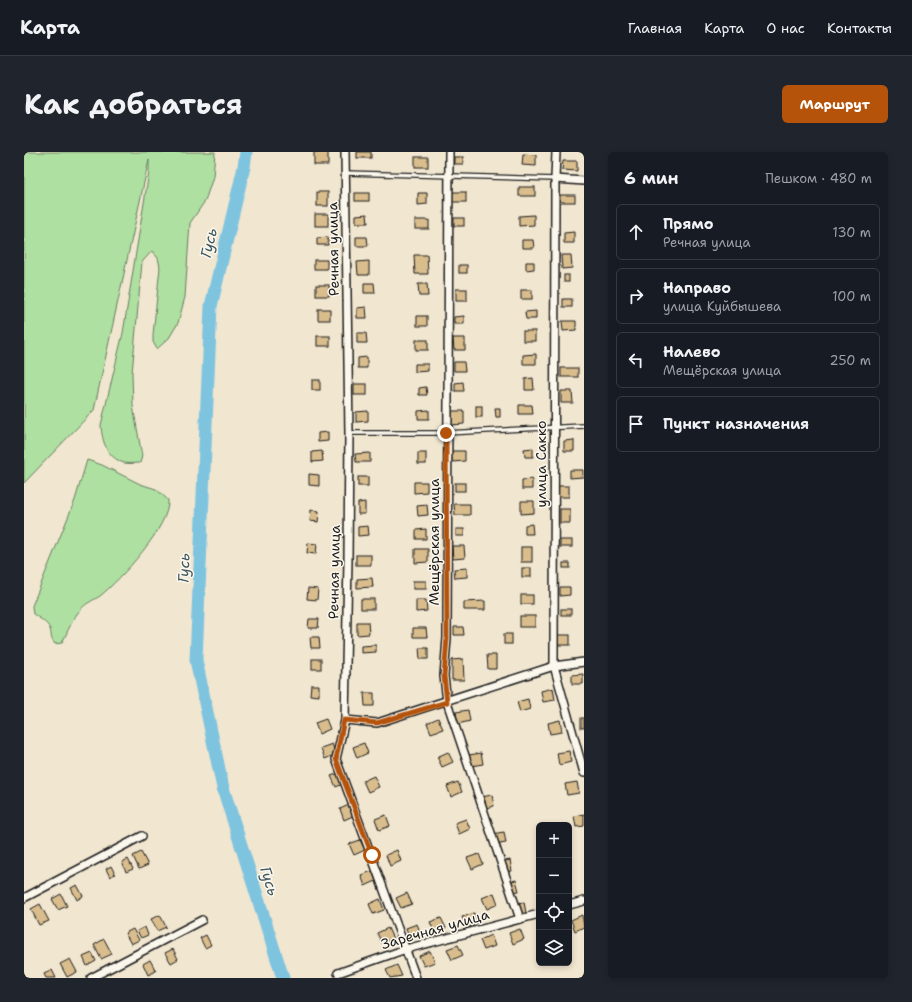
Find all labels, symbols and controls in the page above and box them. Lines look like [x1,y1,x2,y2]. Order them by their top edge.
text: Карта [20,15,80,40]
text: Главная [628,19,682,37]
text: Карта [704,19,744,37]
text: О нас [766,19,805,37]
text: Контакты [827,19,892,37]
text: Как добраться [24,85,243,123]
button: Маршрут [782,85,888,123]
text: 6 мин [624,167,679,189]
text: Пешком · 480 m [765,170,872,187]
street label: Речная улица [323,201,343,296]
text: Прямо [663,214,713,234]
icon: ahead [625,221,647,243]
text: 130 m [833,224,871,241]
water label: Гусь [196,226,222,260]
text: Речная улица [663,234,751,251]
text: Направо [663,278,731,298]
icon: right [625,285,647,307]
text: 100 m [832,288,871,305]
text: улица Куйбышева [663,298,781,315]
text: Налево [663,342,721,362]
icon: left [625,349,647,371]
text: 250 m [830,352,871,369]
text: Мещёрская улица [663,362,781,379]
icon: arrive [625,413,647,435]
text: Пункт назначения [663,414,809,434]
street label: улица Сакко [532,420,550,508]
route end [437,424,455,442]
street label: Мещёрская улица [425,478,443,606]
street label: Речная улица [324,524,344,619]
water label: Гусь [173,552,195,583]
map controls [536,822,572,966]
button: + [536,822,572,858]
route start [363,846,381,864]
button: − [536,858,572,894]
water label: Гусь [255,864,283,899]
button: locate [536,894,572,930]
street label: Заречная улица [379,905,491,953]
button: layers [536,930,572,966]

